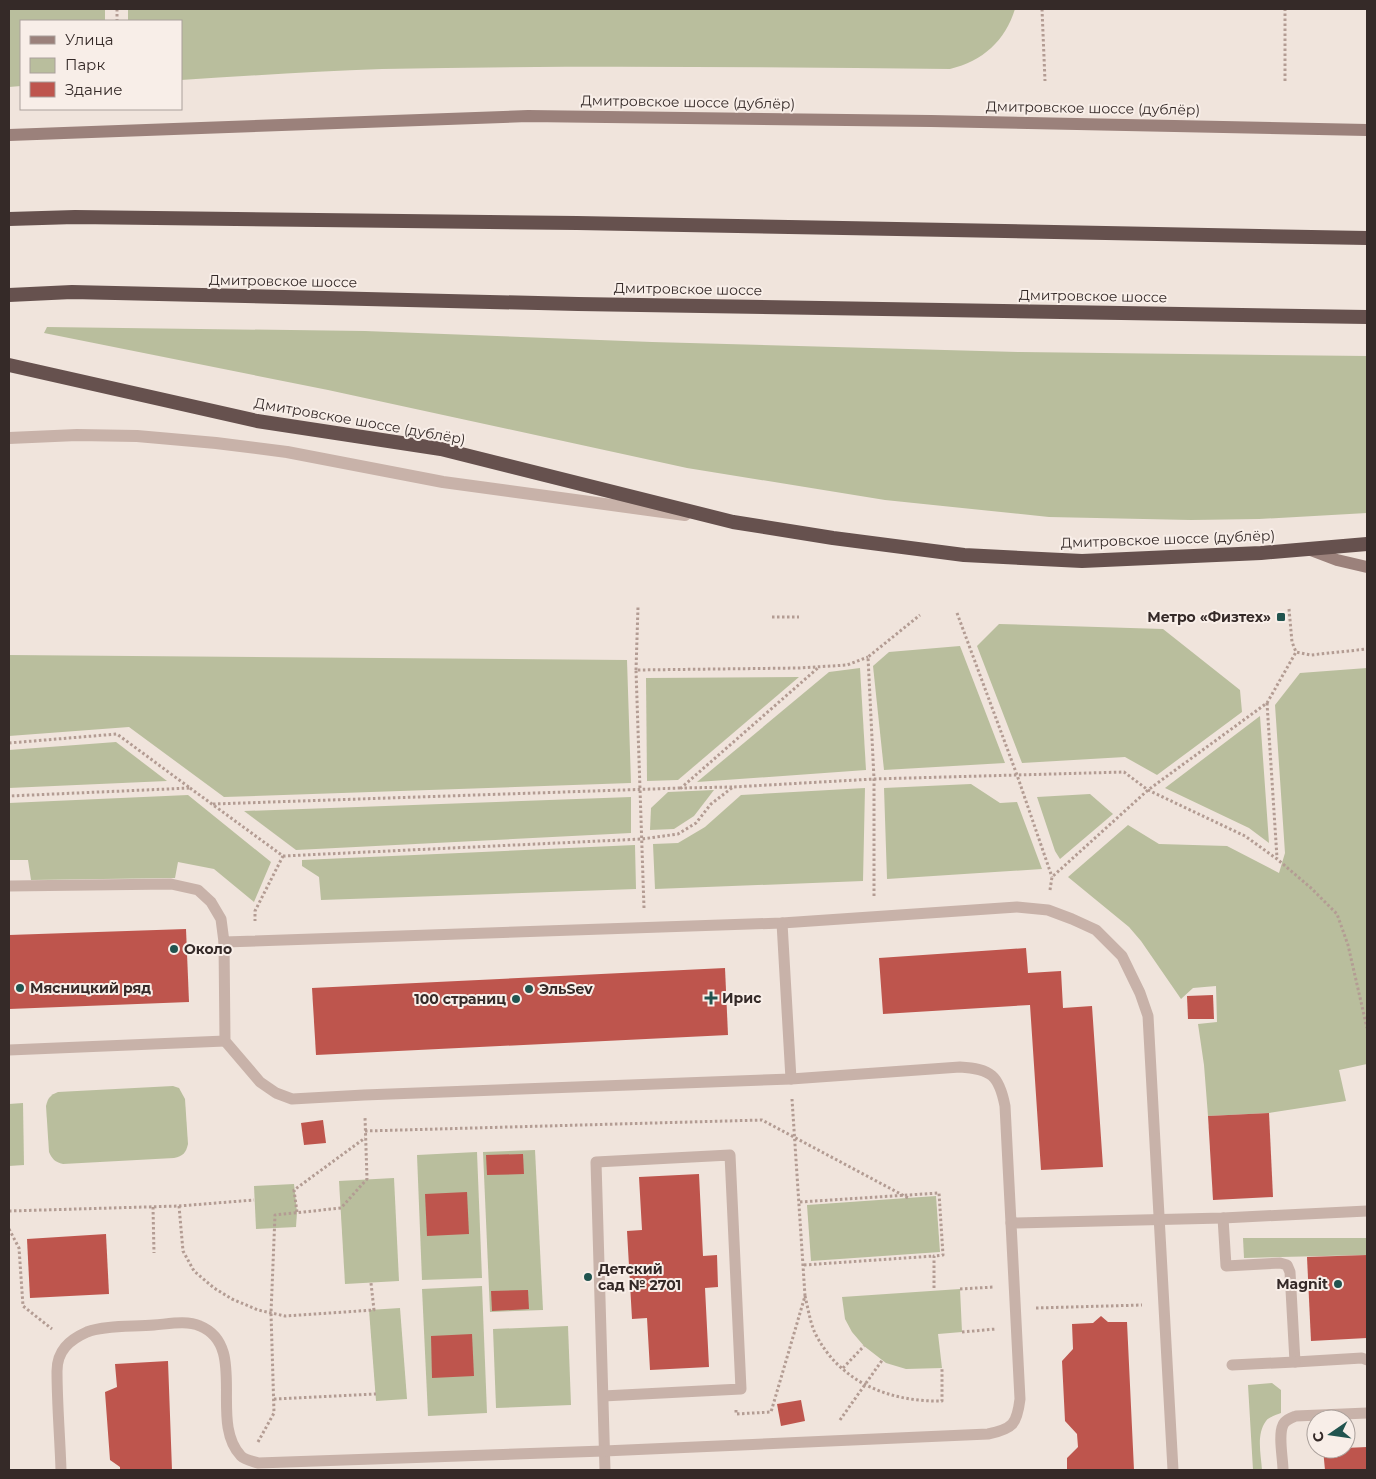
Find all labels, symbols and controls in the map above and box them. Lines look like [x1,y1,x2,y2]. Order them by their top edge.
legend [20,20,182,110]
text: Улица [65,30,113,49]
text: Парк [65,55,105,74]
text: Здание [65,80,123,99]
street label: Дмитровское шоссе (дублёр) [581,91,795,113]
street label: Дмитровское шоссе (дублёр) [986,97,1200,119]
street label: Дмитровское шоссе [209,271,357,291]
street label: Дмитровское шоссе [614,279,762,299]
street label: Дмитровское шоссе [1019,286,1167,306]
street label: Дмитровское шоссе (дублёр) [253,394,467,448]
street label: Дмитровское шоссе (дублёр) [1061,526,1275,552]
place label: Метро «Физтех» [1147,608,1271,626]
marker: Метро «Физтех» [1275,611,1287,623]
place label: Около [184,940,232,958]
marker: Около [168,943,180,955]
place label: Мясницкий ряд [30,979,151,997]
place label: ЭльSev [539,980,593,998]
marker: Мясницкий ряд [14,982,26,994]
marker: ЭльSev [523,983,535,995]
place label: Ирис [722,989,762,1007]
place label: 100 страниц [414,990,506,1008]
marker: Ирис [704,991,718,1005]
marker: 100 страниц [510,993,522,1005]
place label: Детский сад № 2701 [598,1260,681,1294]
marker: Детский сад № 2701 [582,1271,594,1283]
place label: Magnit [1276,1275,1328,1293]
marker: Magnit [1332,1278,1344,1290]
north arrow [1306,1409,1356,1459]
text: С [1308,1430,1328,1444]

